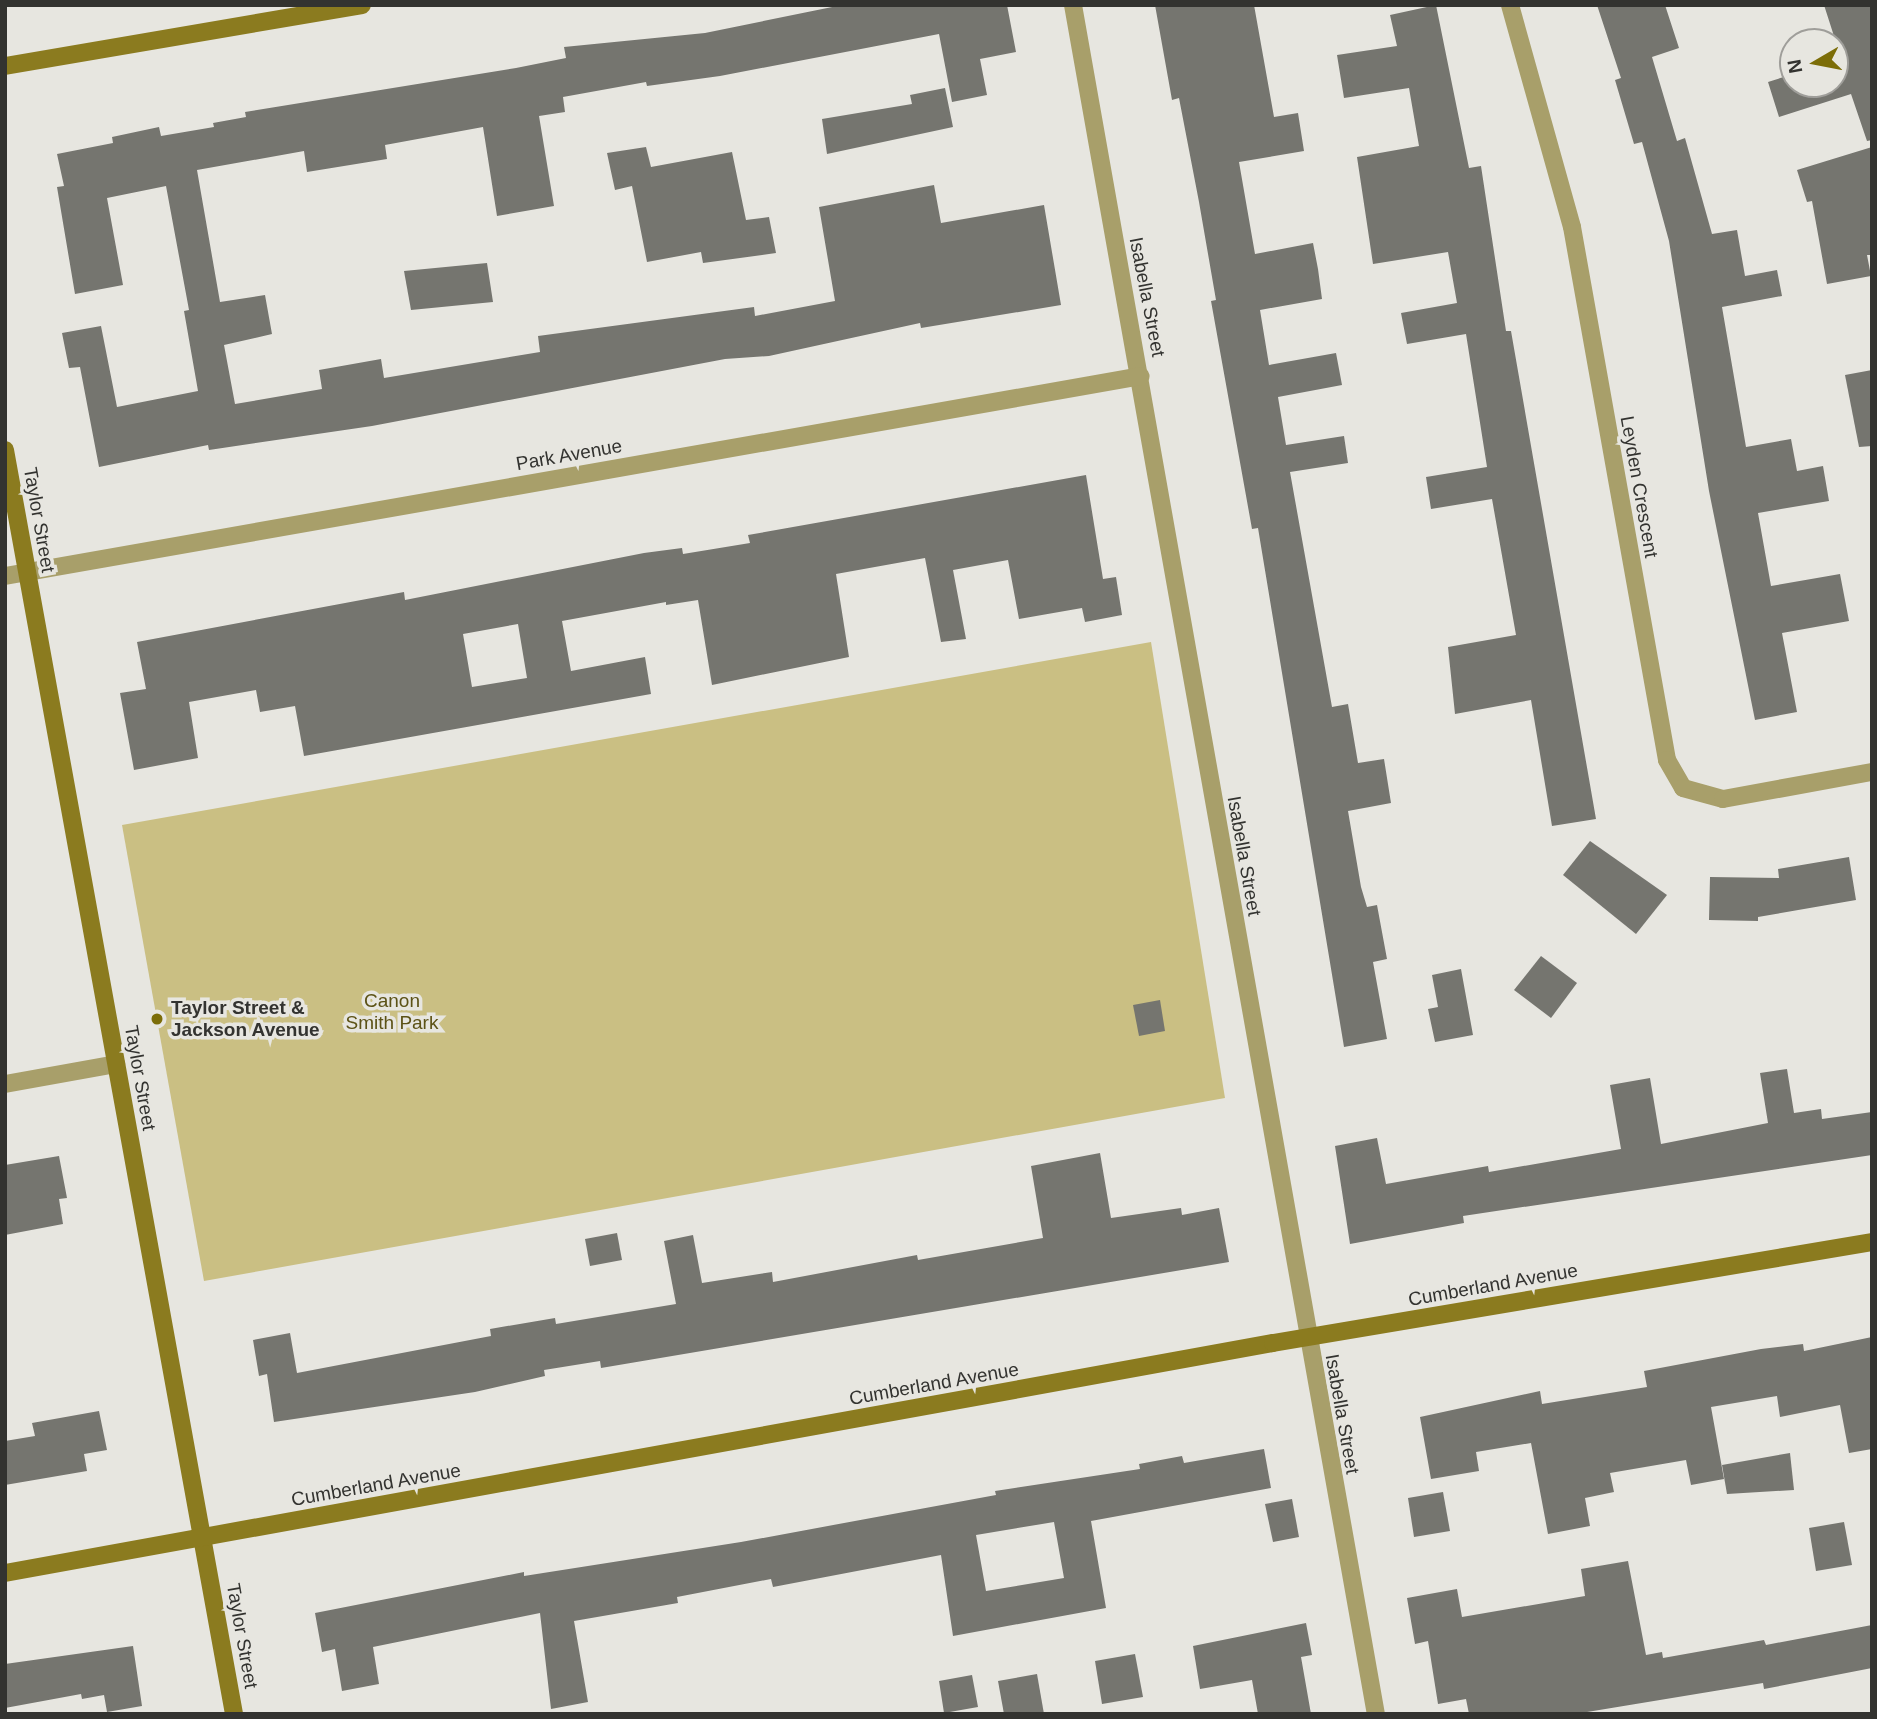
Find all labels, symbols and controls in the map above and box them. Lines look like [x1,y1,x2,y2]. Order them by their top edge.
north arrow [1779,28,1849,98]
text: N [1783,58,1806,75]
street label: Isabella Street [1124,235,1170,359]
street label: Leyden Crescent [1615,414,1663,560]
street label: Park Avenue [514,434,624,476]
street label: Taylor Street [19,466,59,574]
street label: Isabella Street [1222,794,1266,918]
park label: Canon Smith Park [346,990,438,1034]
place label: Taylor Street & Jackson Avenue [171,997,320,1041]
marker: Taylor Street & Jackson Avenue [149,1011,165,1027]
street label: Taylor Street [120,1024,160,1132]
street label: Cumberland Avenue [1406,1259,1580,1311]
street label: Isabella Street [1320,1352,1364,1476]
street label: Cumberland Avenue [847,1358,1021,1410]
street label: Cumberland Avenue [289,1459,463,1511]
street label: Taylor Street [222,1582,262,1690]

